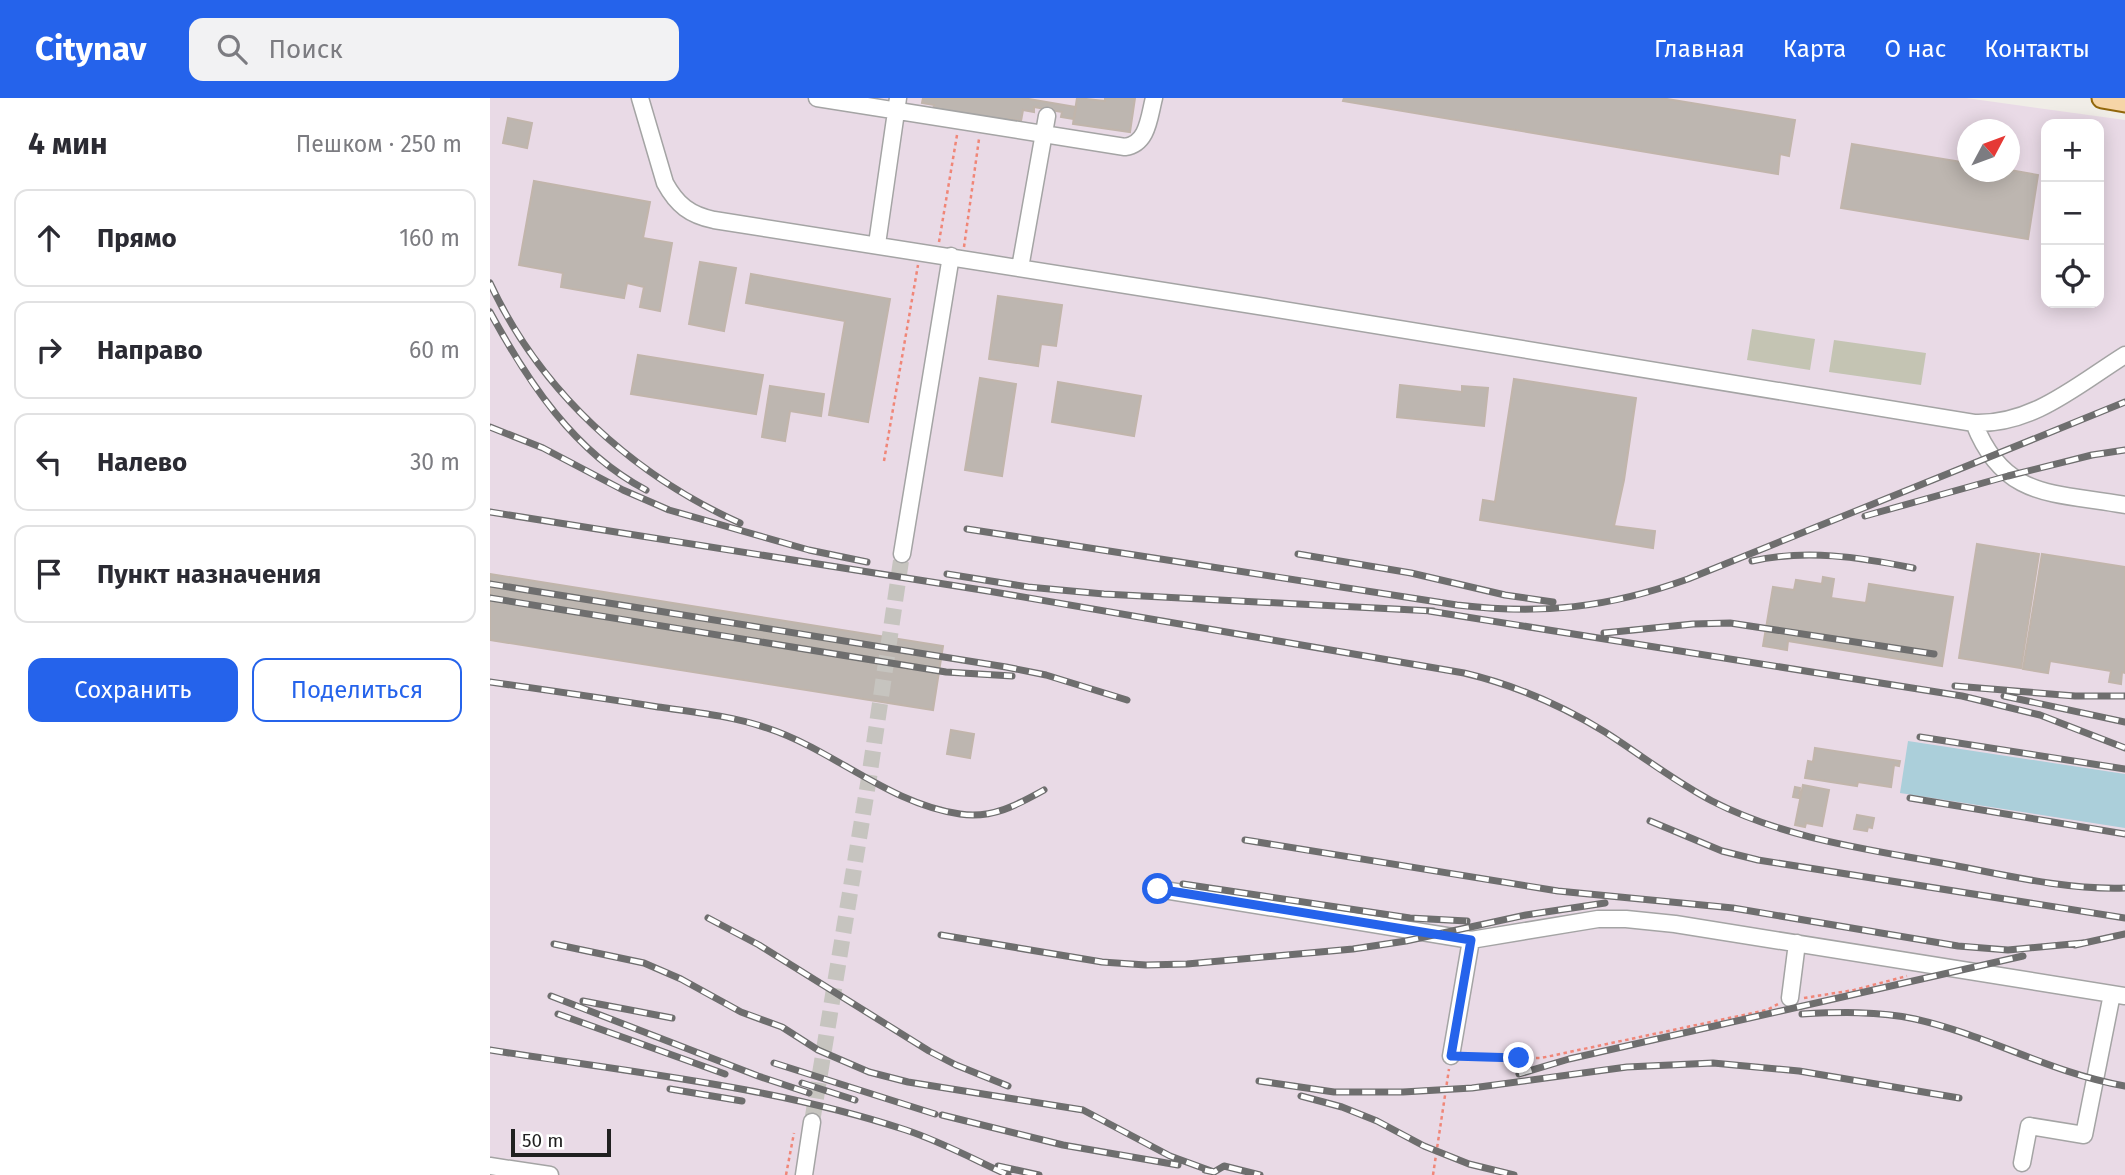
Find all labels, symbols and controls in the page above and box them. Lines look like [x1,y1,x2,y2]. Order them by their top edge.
search box [189,18,679,81]
text: Citynav [35,29,147,69]
icon: search [213,30,251,68]
text: Поиск [269,34,343,65]
text: Главная [1654,35,1745,63]
text: Карта [1783,35,1846,63]
text: О нас [1884,35,1946,63]
text: Контакты [1984,35,2090,63]
north arrow [1957,119,2020,182]
map controls [2041,119,2104,308]
button: + [2041,119,2104,182]
text: 4 мин [28,126,108,162]
text: Пешком · 250 m [296,130,462,158]
button: − [2041,182,2104,245]
icon: ahead [30,219,68,257]
text: Прямо [97,223,177,254]
text: 160 m [399,224,460,252]
button: locate [2041,245,2104,308]
icon: right [30,331,68,369]
text: Направо [97,335,203,366]
text: 60 m [409,336,460,364]
icon: left [30,443,68,481]
text: Налево [97,447,187,478]
text: 30 m [410,448,460,476]
icon: arrive [30,555,68,593]
text: Пункт назначения [97,559,321,590]
button: Сохранить [28,658,238,722]
button: Поделиться [252,658,462,722]
route start [1142,873,1173,904]
route end [1503,1042,1534,1073]
scale bar [511,1126,611,1158]
text: 50 m [522,1129,563,1152]

